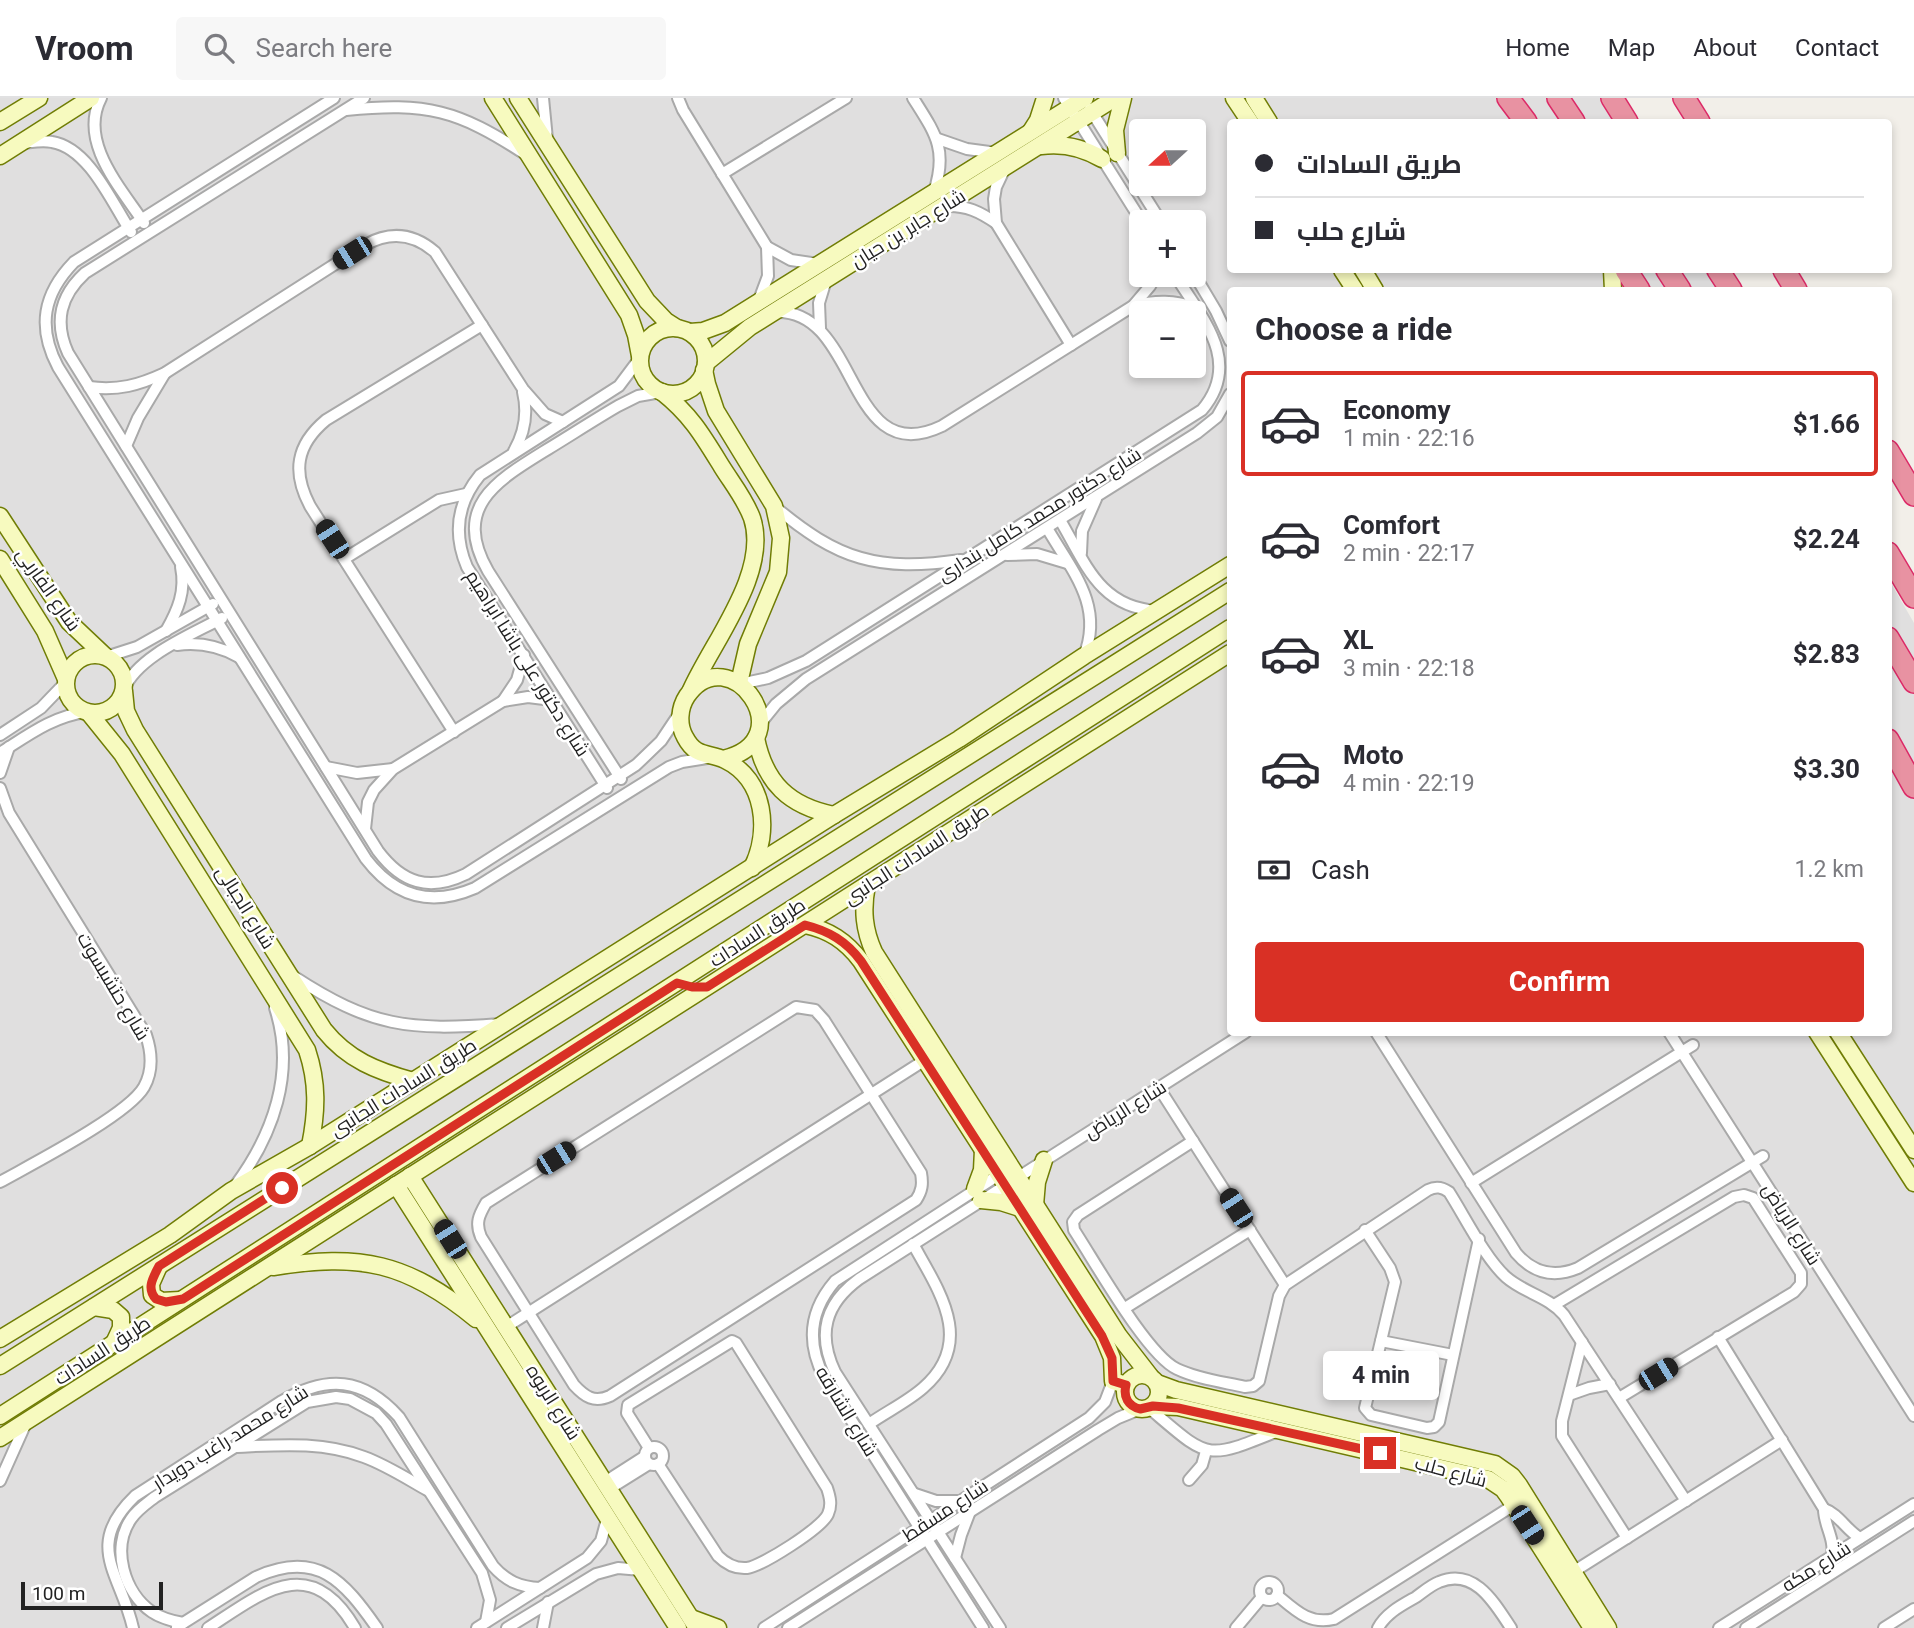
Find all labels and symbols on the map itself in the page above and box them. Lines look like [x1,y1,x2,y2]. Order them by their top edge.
north arrow [1129,119,1206,196]
street label: شارع جابر بن حيان [847,184,971,274]
car [329,233,376,273]
street label: شارع دكتور محمد كامل بندارى [933,442,1146,588]
car [312,516,353,562]
street label: شارع الفاربي [9,543,86,637]
street label: شارع دكتور على باشا ابراهيم [459,566,594,762]
street label: طريق السادات الجانبى [840,799,994,911]
street label: شارع الجبالى [209,861,280,954]
street label: طريق السادات [705,893,810,973]
street label: شارع حتشبسوت [71,928,155,1045]
street label: طريق السادات الجانبى [326,1033,481,1143]
street label: شارع الرياض [1080,1075,1172,1145]
car [533,1138,580,1178]
route start [266,1172,298,1204]
street label: شارع الرياض [1756,1179,1826,1271]
car [1216,1185,1257,1231]
car [430,1216,471,1262]
street label: طريق السادات [50,1311,155,1391]
callout: 4 min [1322,1352,1438,1400]
car [1635,1354,1682,1394]
street label: شارع الربوه [520,1360,586,1445]
street label: شارع الشارقه [809,1362,883,1462]
street label: شارع محمد راغب دويدار [147,1380,313,1497]
route end [1364,1437,1396,1469]
street label: شارع حلب [1412,1451,1489,1494]
street label: شارع مسقط [898,1474,993,1548]
car [1507,1502,1548,1548]
street label: شارع مكه [1777,1536,1856,1598]
scale bar [21,1579,163,1611]

